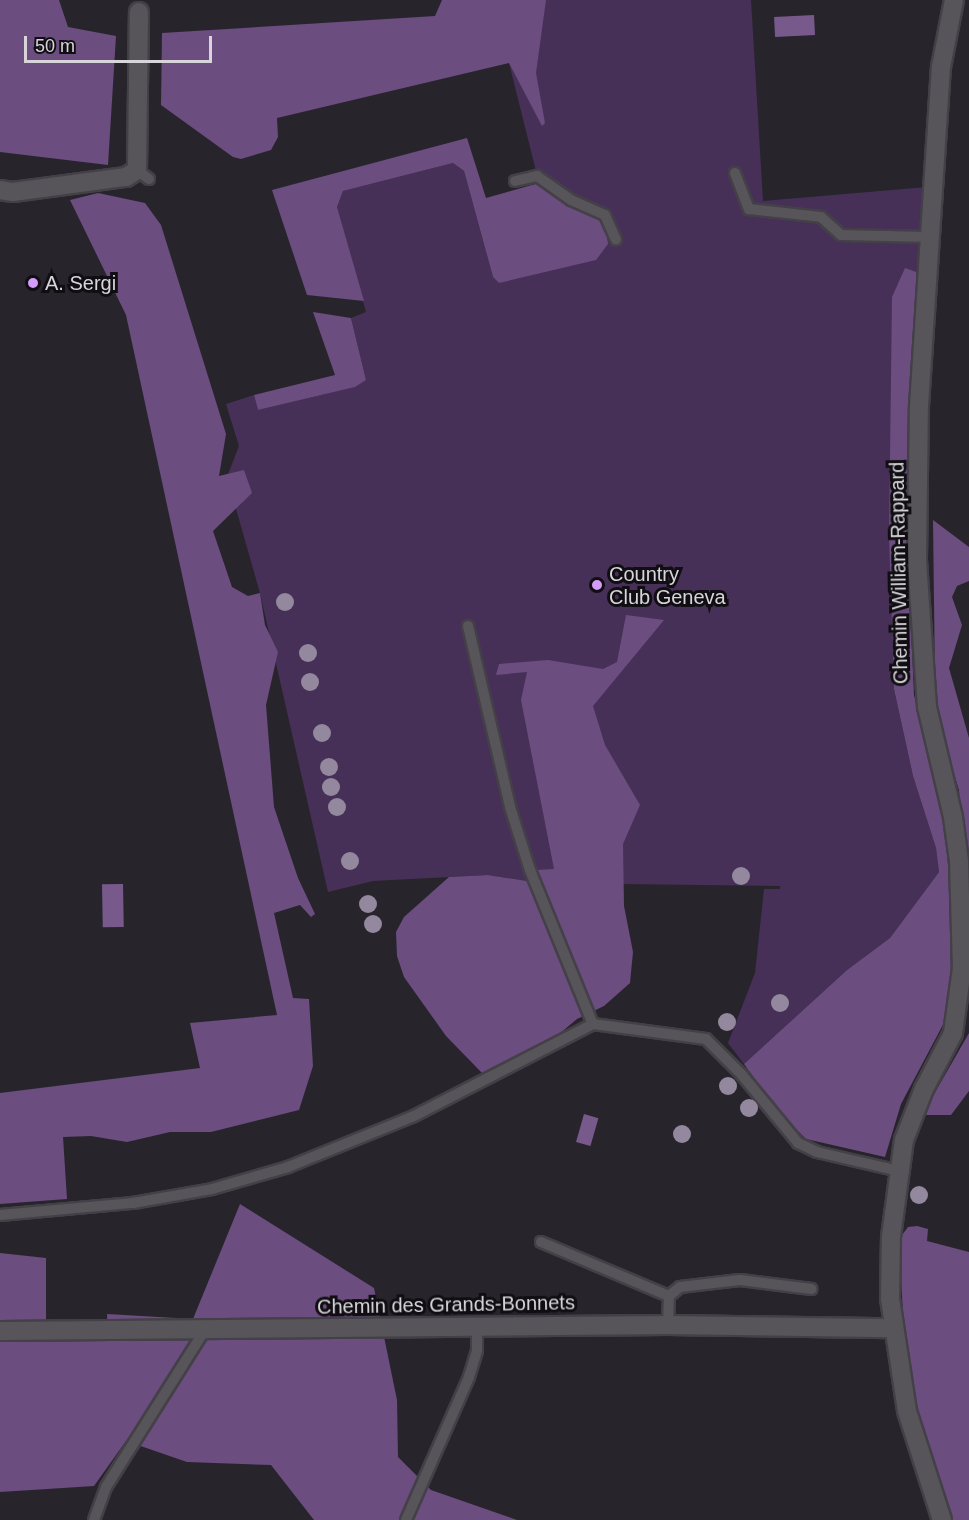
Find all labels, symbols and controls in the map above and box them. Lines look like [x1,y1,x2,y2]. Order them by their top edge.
scale bar [27,24,214,62]
text: 50 m [35,36,75,56]
place label: A. Sergi [45,271,116,295]
marker: A. Sergi [26,276,40,290]
street label: Chemin William-Rappard [885,462,913,684]
place label: Country Club Geneva [609,562,726,609]
marker: Country Club Geneva [590,578,604,592]
street label: Chemin des Grands-Bonnets [317,1291,575,1319]

